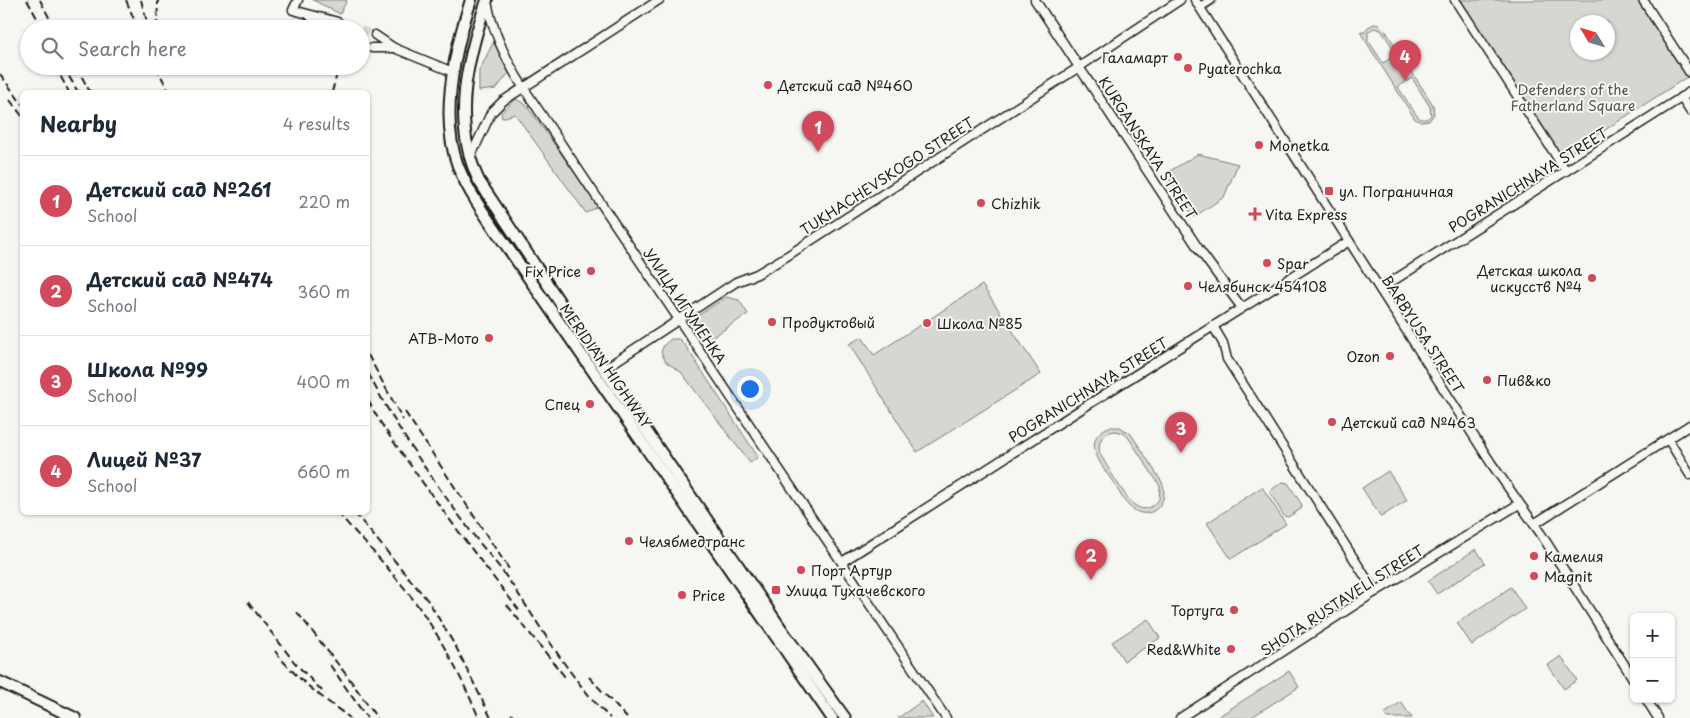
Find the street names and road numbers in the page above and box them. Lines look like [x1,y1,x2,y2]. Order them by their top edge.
street label: KURGANSKAYA STREET [1094,72,1202,224]
street label: TUKHACHEVSKOGO STREET [796,112,978,240]
street label: POGRANICHNAYA STREET [1444,122,1612,238]
street label: УЛИЦА ИГУМЕНКА [638,244,732,368]
street label: BARBYUSA STREET [1377,271,1469,398]
street label: MERIDIAN HIGHWAY [555,299,657,433]
street label: POGRANICHNAYA STREET [1004,332,1172,448]
street label: SHOTA RUSTAVELI STREET [1256,539,1428,661]

